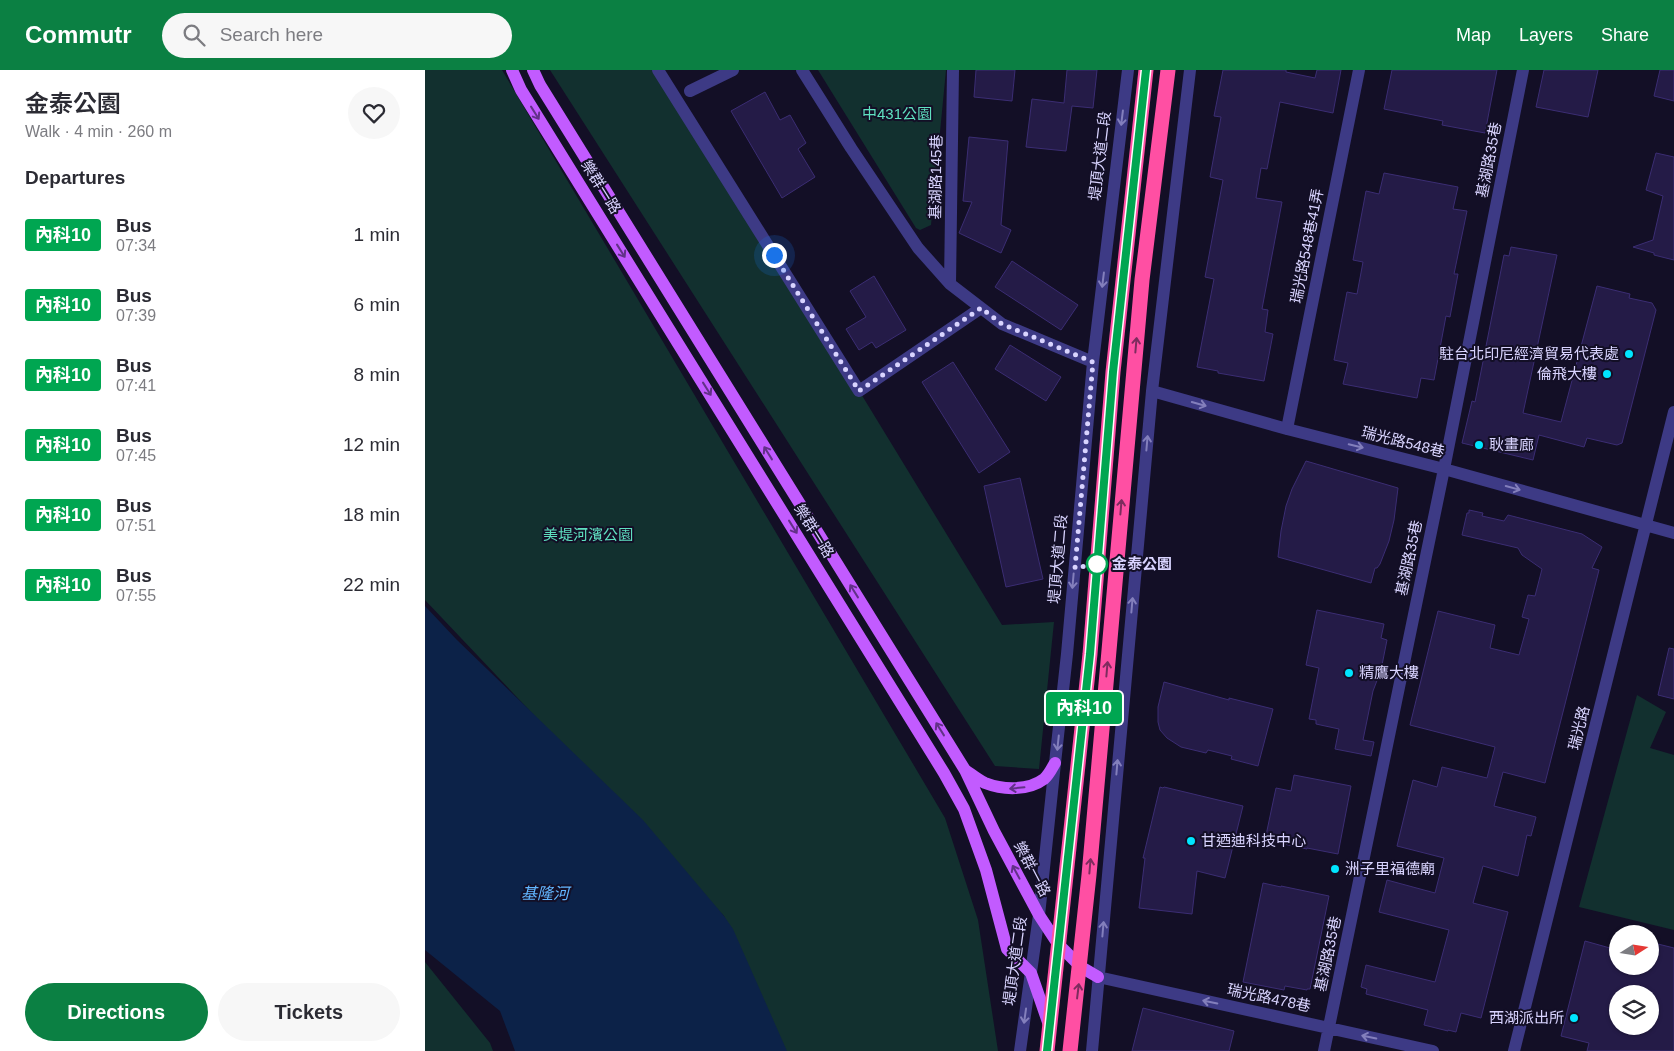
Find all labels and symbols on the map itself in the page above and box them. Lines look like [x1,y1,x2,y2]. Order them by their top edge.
one-way arrow [530,105,540,119]
park label: 中431公園 [862,105,932,122]
street label: 堤頂大道二段 [1086,110,1113,202]
one-way arrow [1117,110,1127,126]
street label: 基湖路35巷 [1473,121,1504,199]
street label: 基湖路145巷 [926,134,945,220]
street label: 樂群一路 [578,157,625,217]
street label: 瑞光路548巷41弄 [1287,187,1326,305]
one-way arrow [616,243,626,257]
your location [762,243,787,268]
one-way arrow [1098,271,1108,287]
one-way arrow [1131,338,1141,354]
place label: 駐台北印尼經濟貿易代表處 [1439,345,1619,362]
marker: 駐台北印尼經濟貿易代表處 [1623,348,1635,360]
place label: 倫飛大樓 [1537,365,1597,382]
marker: 倫飛大樓 [1601,368,1613,380]
one-way arrow [702,381,712,395]
one-way arrow [1190,400,1206,410]
street label: 瑞光路548巷 [1360,423,1446,460]
one-way arrow [1142,436,1152,452]
place label: 耿畫廊 [1489,436,1534,453]
marker: 耿畫廊 [1473,439,1485,451]
one-way arrow [1347,442,1363,451]
one-way arrow [763,446,773,460]
one-way arrow [1504,483,1520,493]
one-way arrow [1117,500,1126,516]
street label: 樂群一路 [791,501,838,561]
street label: 堤頂大道二段 [1045,513,1070,605]
one-way arrow [788,519,798,533]
street label: 基湖路35巷 [1392,519,1425,597]
park label: 美堤河濱公園 [543,526,633,543]
marker: 金泰公園 [1086,553,1108,575]
place label: 金泰公園 [1112,555,1172,572]
one-way arrow [1069,573,1078,589]
one-way arrow [849,584,859,598]
one-way arrow [1127,597,1137,613]
one-way arrow [1103,661,1112,677]
place label: 精鷹大樓 [1359,664,1419,681]
marker: 精鷹大樓 [1343,667,1355,679]
line badge: 內科10 [1049,692,1119,724]
street label: 瑞光路 [1565,704,1592,752]
one-way arrow [934,722,944,736]
one-way arrow [1053,734,1063,750]
one-way arrow [1113,759,1122,775]
one-way arrow [1009,783,1025,792]
place label: 甘迺迪科技中心 [1201,832,1306,849]
marker: 甘迺迪科技中心 [1185,835,1197,847]
street label: 樂群一路 [1011,838,1054,899]
one-way arrow [1086,858,1095,874]
place label: 洲子里福德廟 [1345,860,1435,877]
marker: 洲子里福德廟 [1329,863,1341,875]
one-way arrow [1011,865,1021,880]
water label: 基隆河 [521,885,572,902]
street label: 堤頂大道二段 [1000,915,1029,1007]
street label: 基湖路35巷 [1311,915,1344,993]
one-way arrow [1098,921,1108,937]
north arrow [1609,925,1659,975]
street label: 瑞光路478巷 [1226,980,1312,1015]
one-way arrow [1073,984,1083,1000]
one-way arrow [1202,997,1218,1006]
one-way arrow [1020,1007,1030,1023]
place label: 西湖派出所 [1489,1009,1564,1026]
marker: 西湖派出所 [1568,1012,1580,1024]
one-way arrow [1361,1032,1377,1041]

